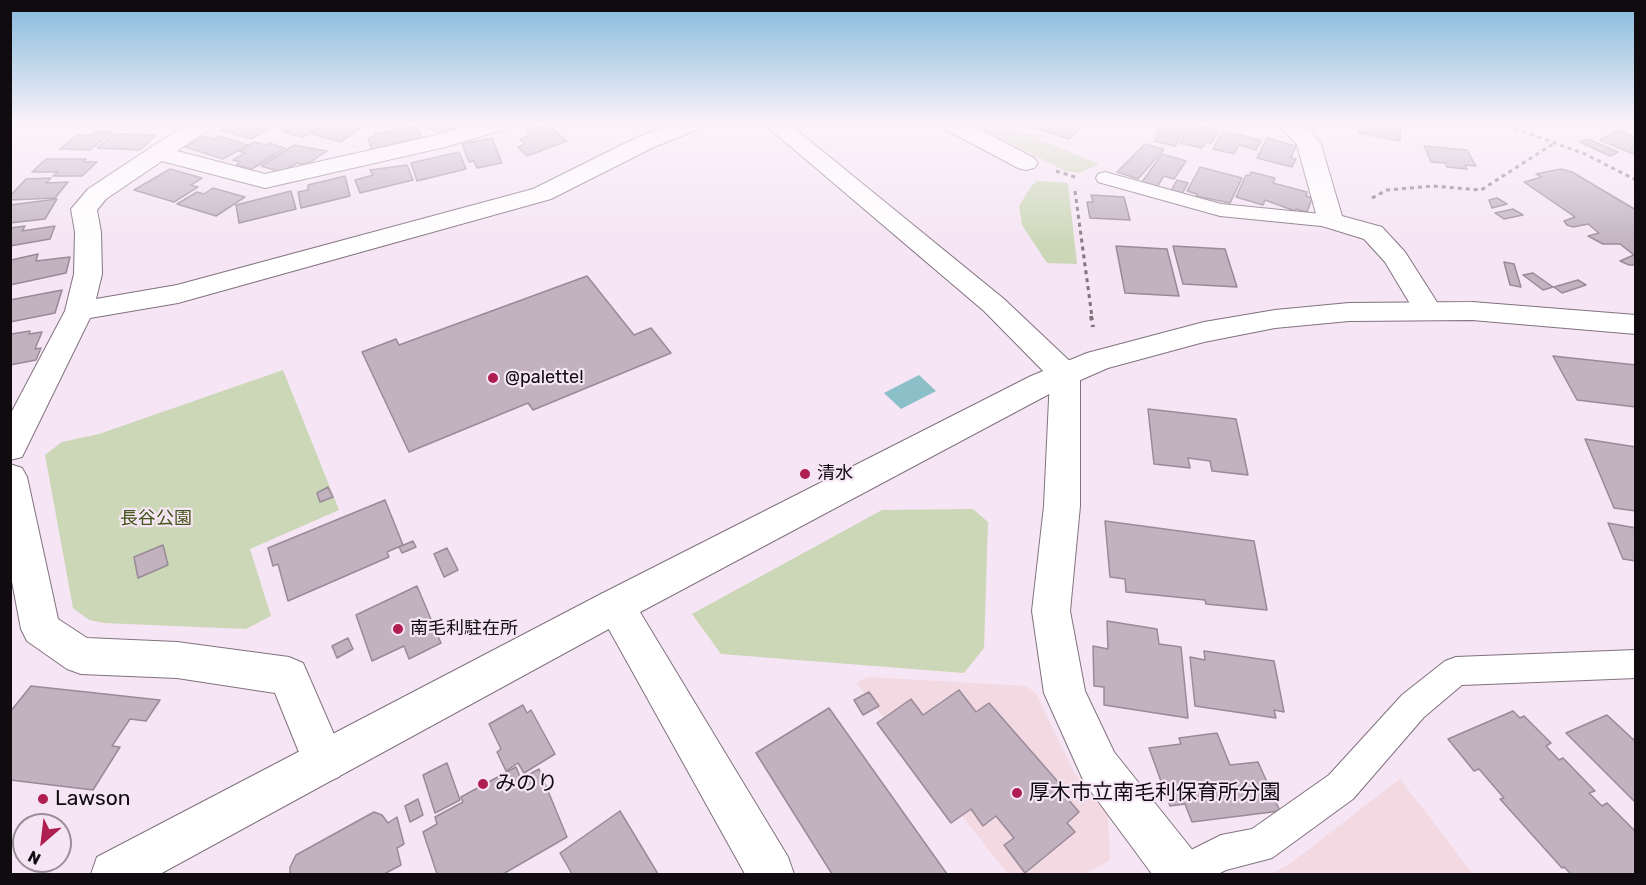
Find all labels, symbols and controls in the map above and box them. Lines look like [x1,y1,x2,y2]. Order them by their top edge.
place label: @palette! [505,367,584,389]
marker: @palette! [486,371,500,385]
place label: 清水 [817,463,853,485]
marker: 清水 [798,467,812,481]
park label: 長谷公園 [120,508,192,530]
place label: 南毛利駐在所 [410,618,518,640]
marker: 南毛利駐在所 [391,622,405,636]
place label: みのり [495,771,558,797]
marker: みのり [476,777,490,791]
place label: 厚木市立南毛利保育所分園 [1029,780,1281,806]
place label: Lawson [55,786,130,812]
marker: 厚木市立南毛利保育所分園 [1010,786,1024,800]
marker: Lawson [36,792,50,806]
north arrow [12,813,72,873]
text: N [25,846,44,869]

